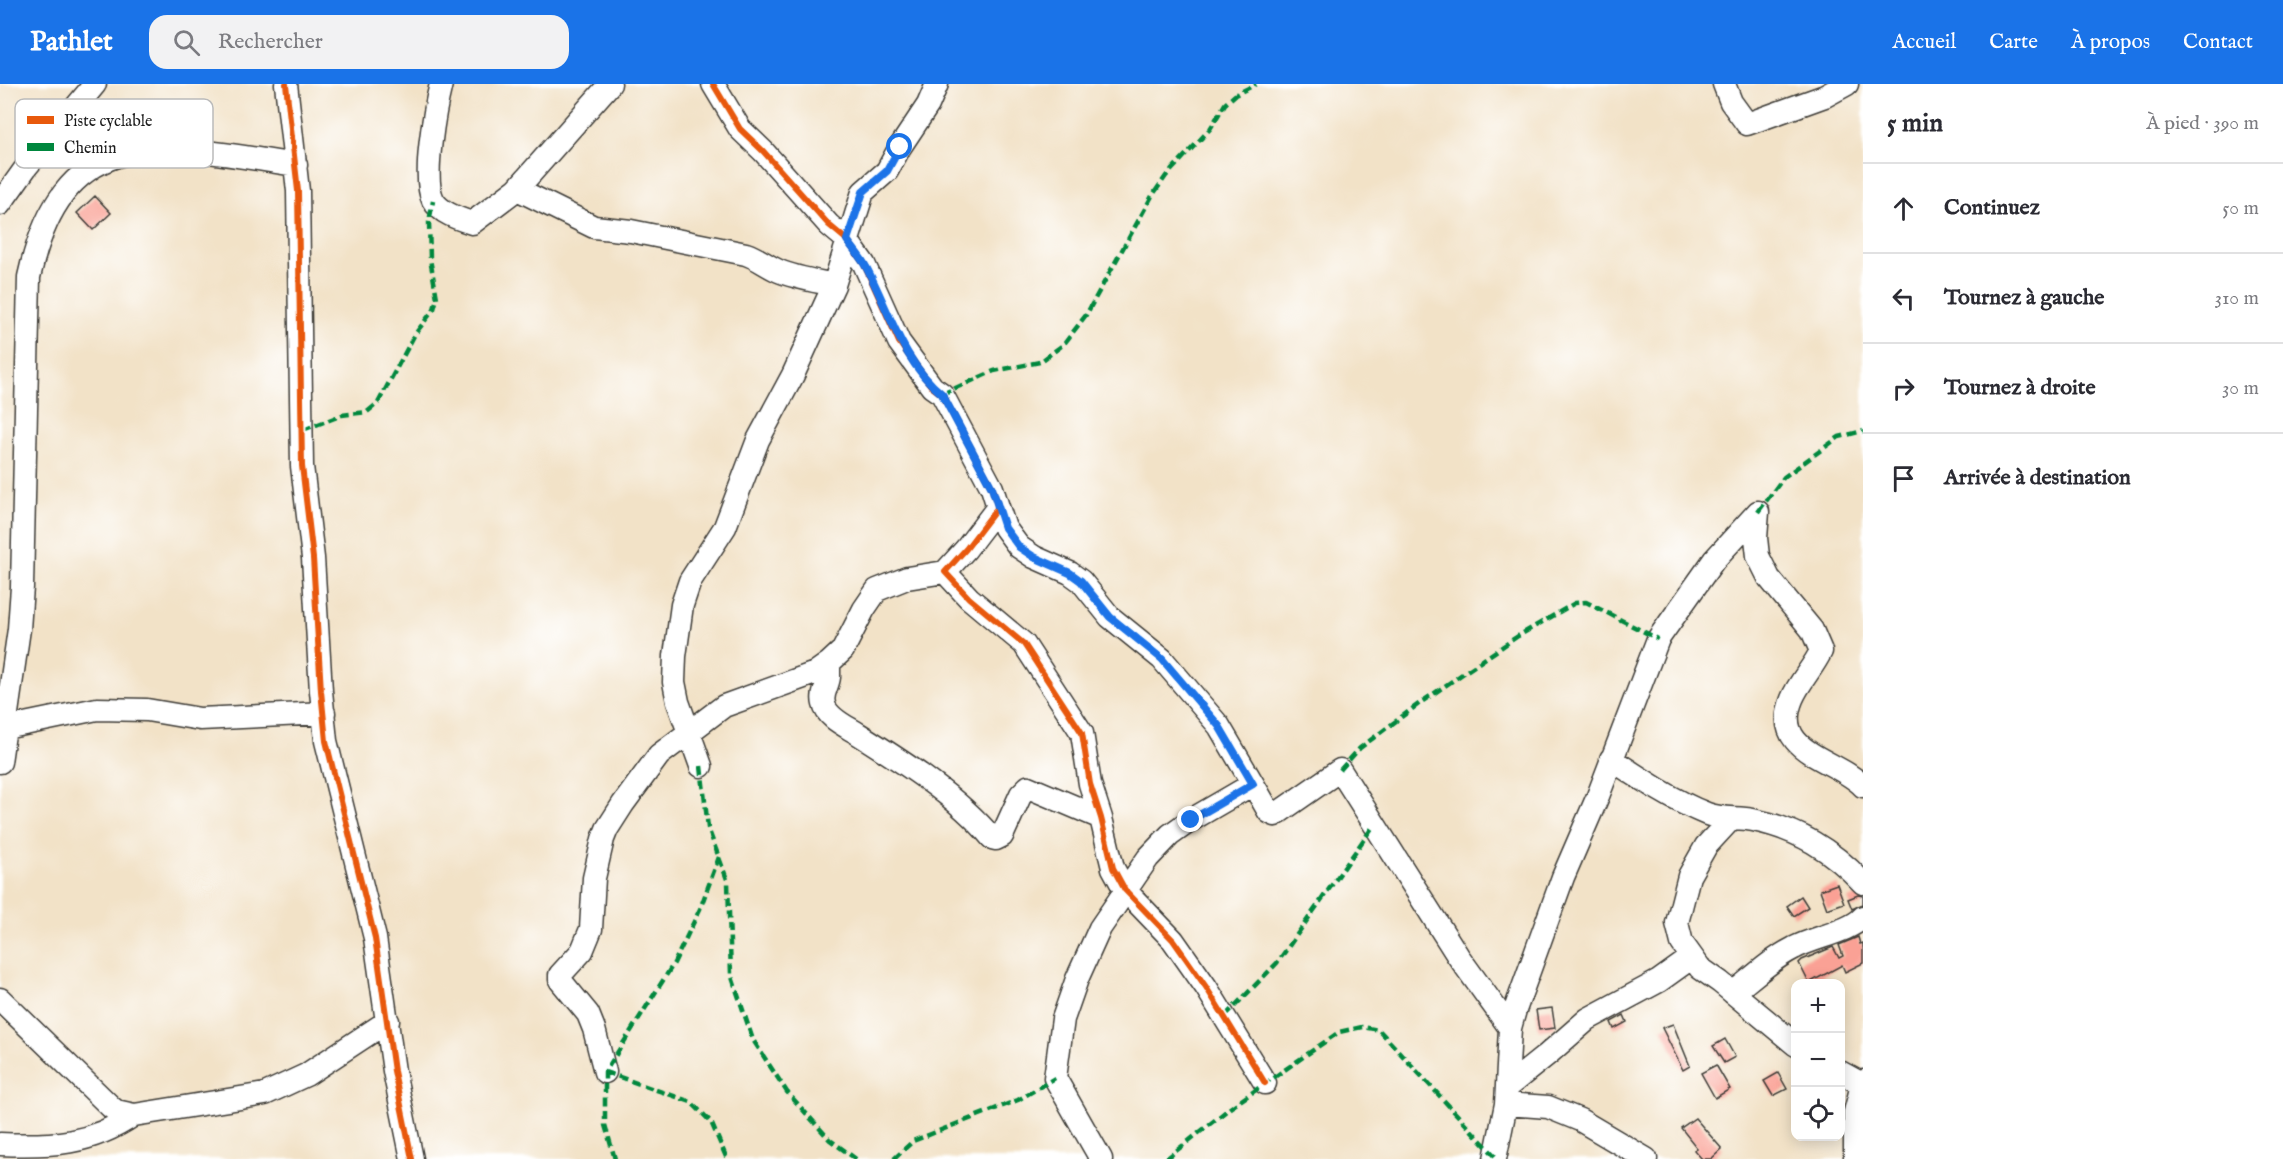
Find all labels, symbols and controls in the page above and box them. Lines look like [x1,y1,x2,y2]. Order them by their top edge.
search box [149,15,569,69]
text: Pathlet [30,25,113,60]
icon: search [170,26,203,59]
text: Rechercher [218,28,323,56]
text: Accueil [1892,29,1956,56]
text: Carte [1989,29,2038,56]
text: À propos [2071,29,2150,56]
text: Contact [2183,29,2253,56]
legend [15,99,213,168]
text: 5 min [1887,107,1943,140]
text: À pied · 390 m [2146,111,2259,136]
text: Piste cyclable [64,112,152,132]
route start [886,133,912,159]
text: Chemin [64,139,117,159]
icon: ahead [1887,192,1920,225]
text: Continuez [1944,194,2040,222]
text: 50 m [2222,196,2259,221]
icon: left [1887,282,1920,315]
text: Tournez à gauche [1944,284,2104,312]
text: 310 m [2215,286,2259,311]
icon: right [1887,372,1920,405]
text: Tournez à droite [1944,374,2095,402]
text: 30 m [2222,376,2259,401]
icon: arrive [1887,462,1920,495]
text: Arrivée à destination [1944,464,2131,492]
route end [1177,806,1203,832]
map controls [1791,979,1845,1141]
button: + [1791,979,1845,1033]
button: − [1791,1033,1845,1087]
button: locate [1791,1087,1845,1141]

